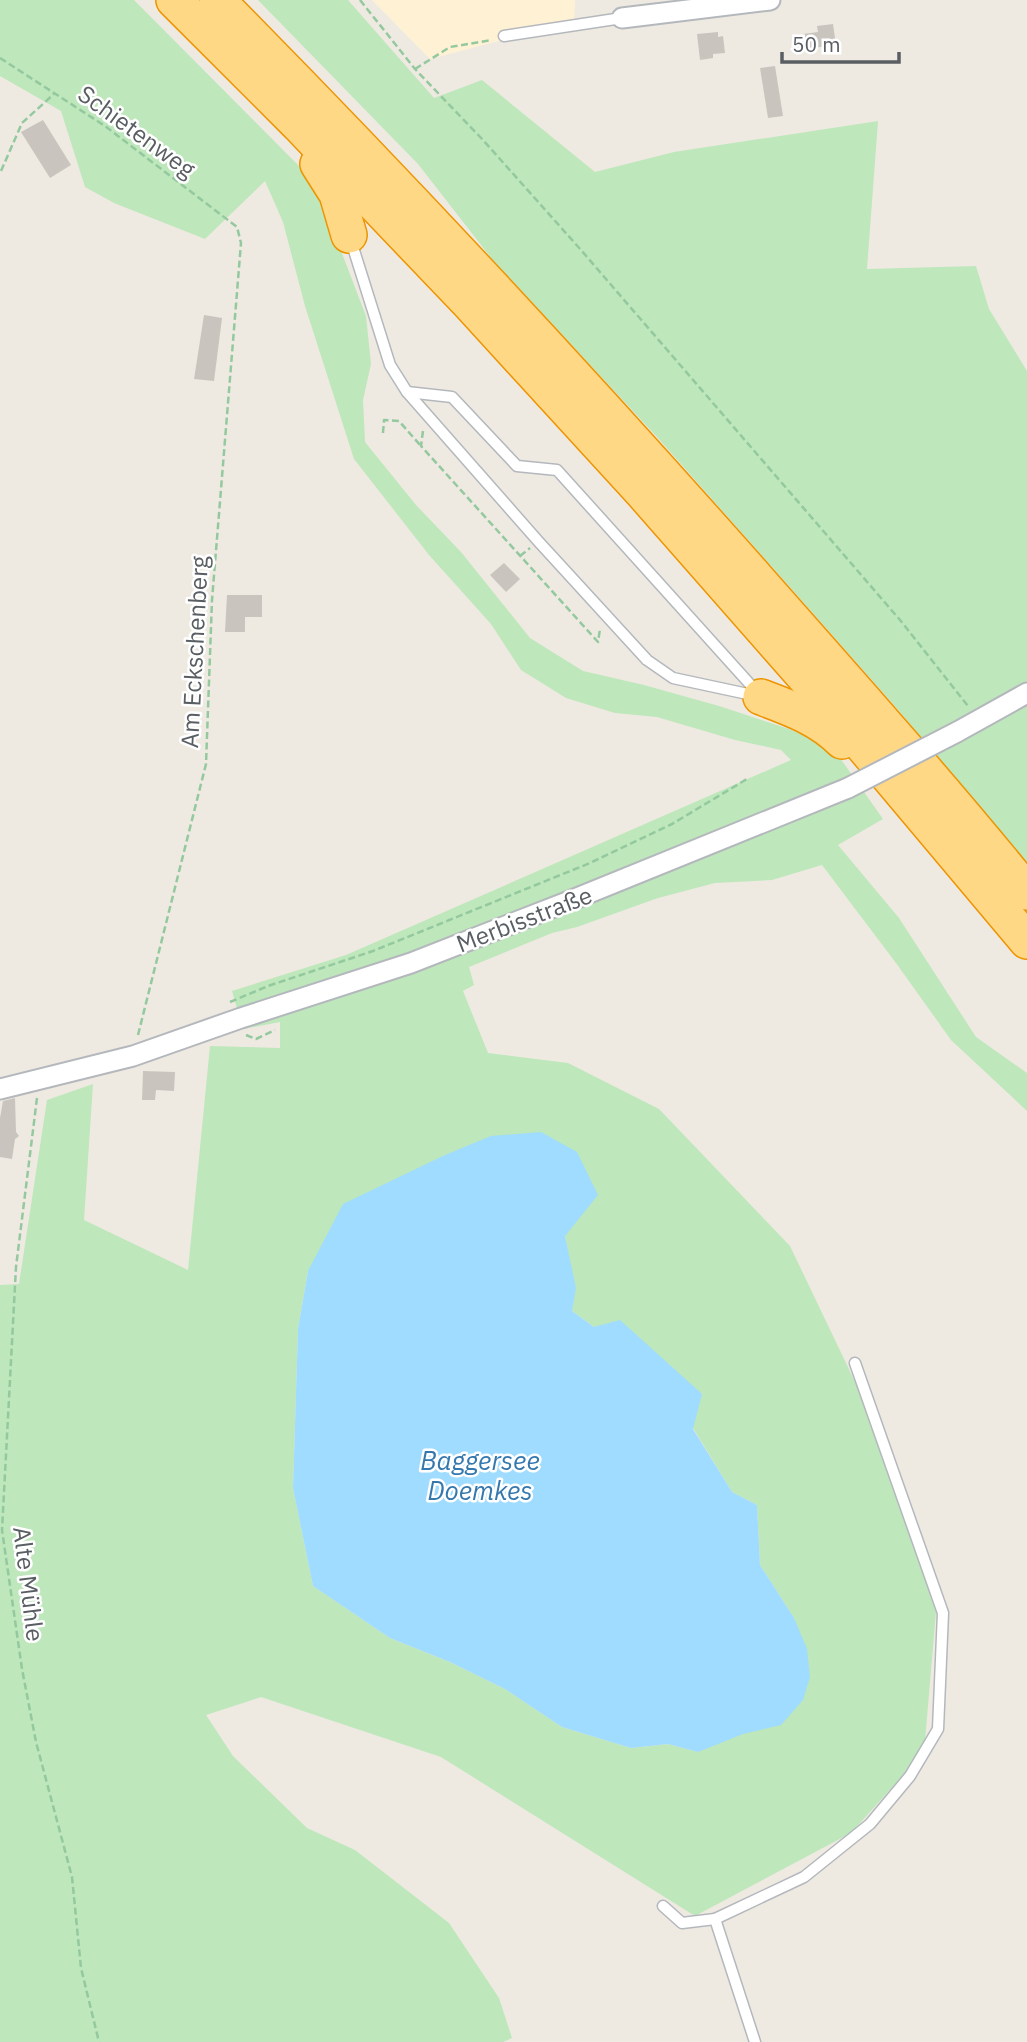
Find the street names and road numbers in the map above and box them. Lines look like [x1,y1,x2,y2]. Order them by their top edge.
street label: Schietenweg [72,77,202,185]
street label: Am Eckschenberg [173,555,215,749]
street label: Merbisstraße [452,878,596,960]
street label: Alte Mühle [6,1525,52,1643]

